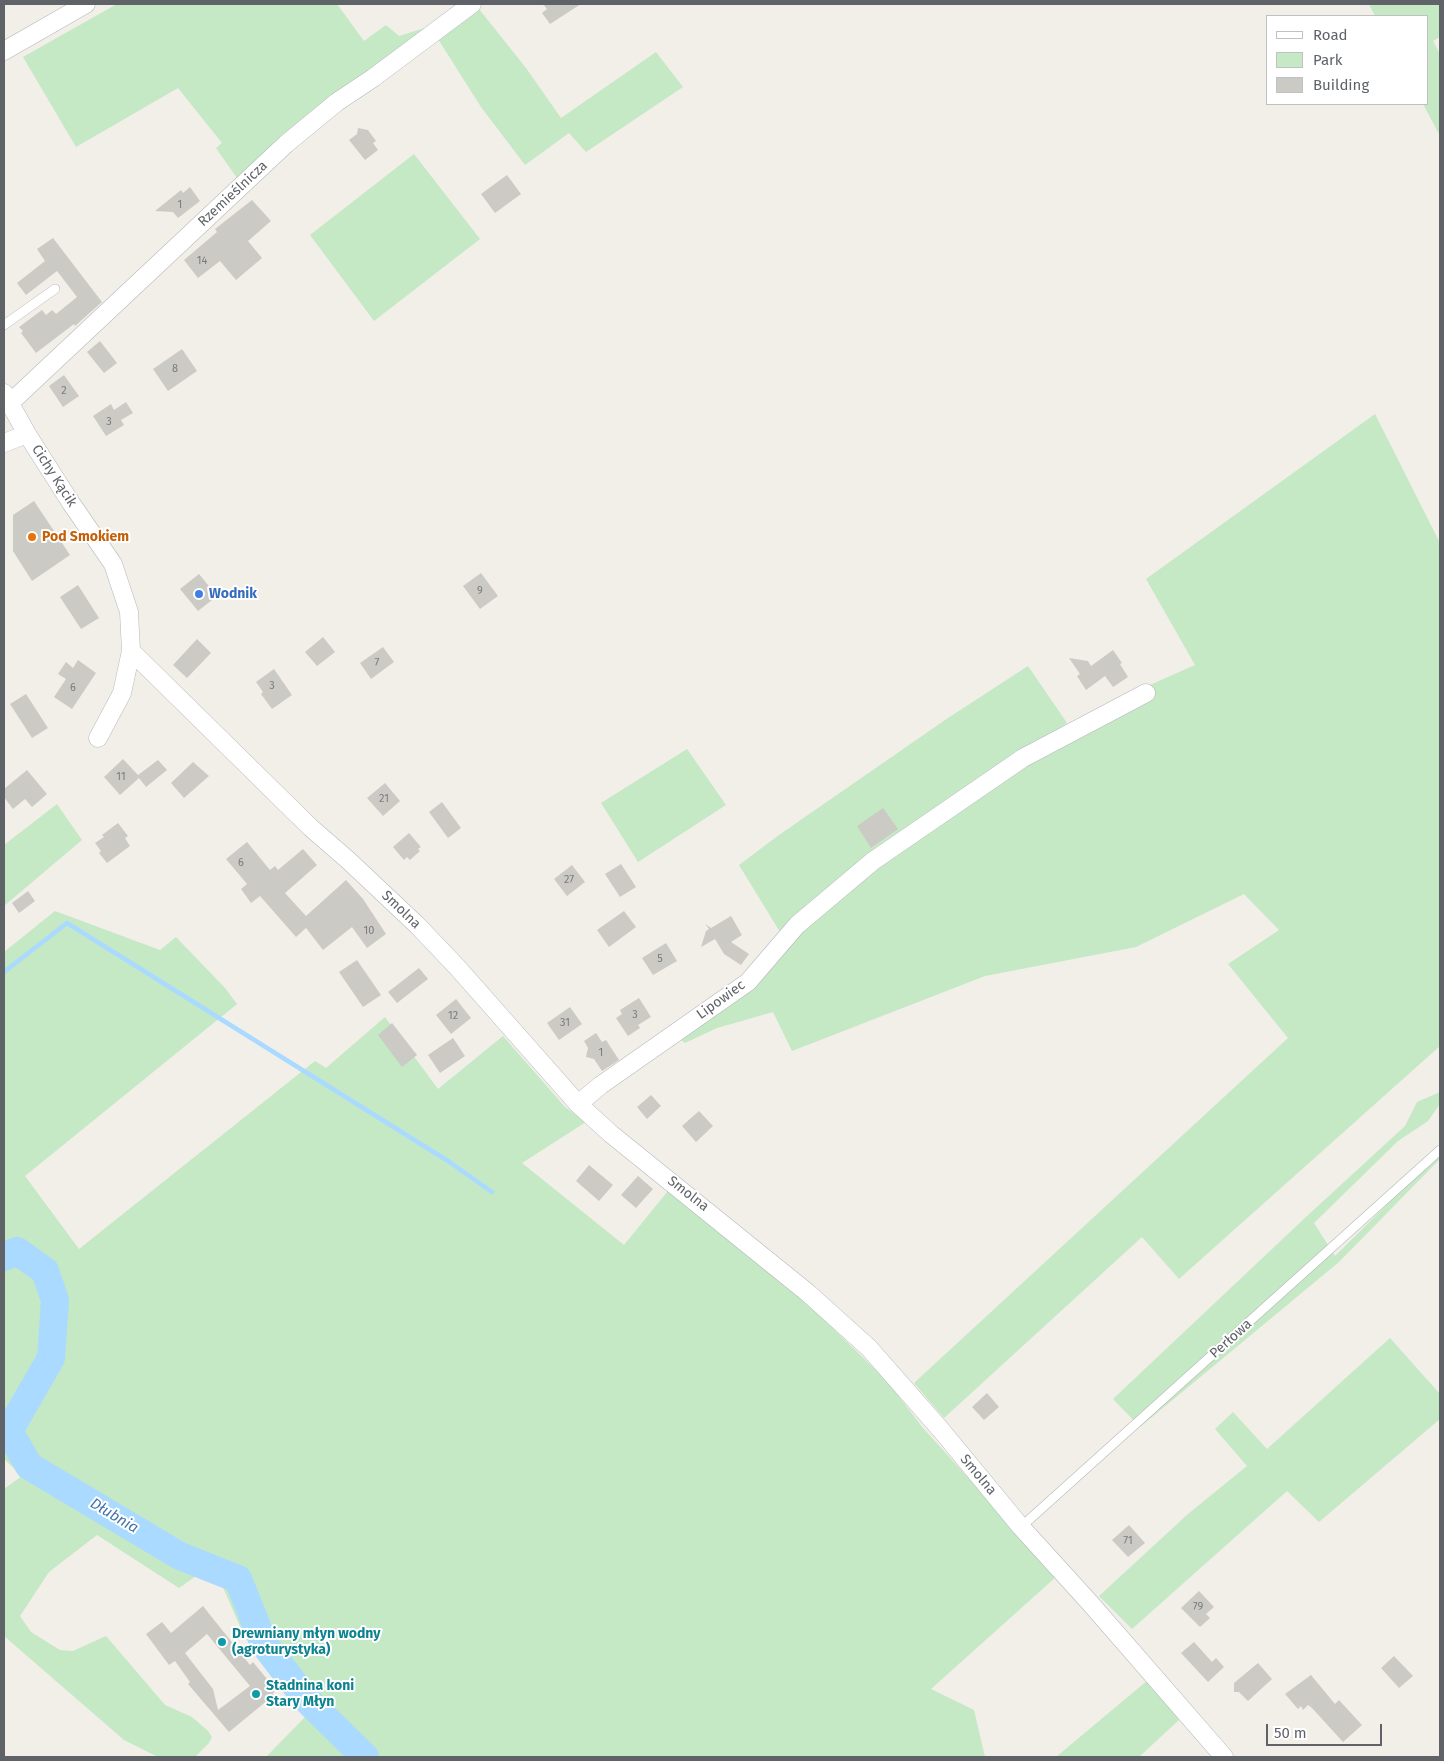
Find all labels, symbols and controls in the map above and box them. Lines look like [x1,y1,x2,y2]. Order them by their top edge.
legend [1266,15,1429,105]
text: Road [1313,26,1348,44]
text: Park [1313,51,1343,69]
text: Building [1313,76,1369,94]
street label: Rzemieślnicza [195,158,271,230]
house number: 1 [178,198,182,212]
house number: 14 [197,254,207,268]
house number: 8 [172,362,178,376]
house number: 2 [61,384,67,398]
house number: 3 [106,415,112,429]
street label: Cichy Kącik [28,442,80,510]
place label: Pod Smokiem [42,529,129,545]
marker: Pod Smokiem [26,531,38,543]
house number: 9 [477,584,483,598]
place label: Wodnik [209,586,257,602]
marker: Wodnik [193,588,205,600]
house number: 7 [375,656,379,670]
house number: 3 [269,679,275,693]
house number: 6 [70,681,76,695]
house number: 11 [116,770,126,784]
house number: 21 [379,792,389,806]
house number: 6 [238,856,244,870]
house number: 27 [564,873,574,887]
street label: Smolna [378,887,424,933]
house number: 10 [364,924,374,938]
house number: 5 [657,952,663,966]
street label: Lipowiec [694,977,748,1023]
house number: 3 [632,1008,638,1022]
house number: 12 [448,1009,458,1023]
house number: 31 [560,1016,570,1030]
house number: 1 [599,1046,603,1060]
street label: Smolna [664,1173,712,1215]
street label: Perłowa [1207,1316,1255,1362]
street label: Smolna [956,1451,1000,1499]
water label: Dłubnia [87,1495,141,1537]
house number: 71 [1123,1534,1133,1548]
house number: 79 [1193,1600,1203,1614]
place label: Drewniany młyn wodny (agroturystyka) [232,1626,381,1658]
marker: Drewniany młyn wodny (agroturystyka) [216,1636,228,1648]
place label: Stadnina koni Stary Młyn [266,1678,354,1710]
marker: Stadnina koni Stary Młyn [250,1688,262,1700]
scale bar [1269,1714,1385,1746]
text: 50 m [1274,1724,1307,1742]

